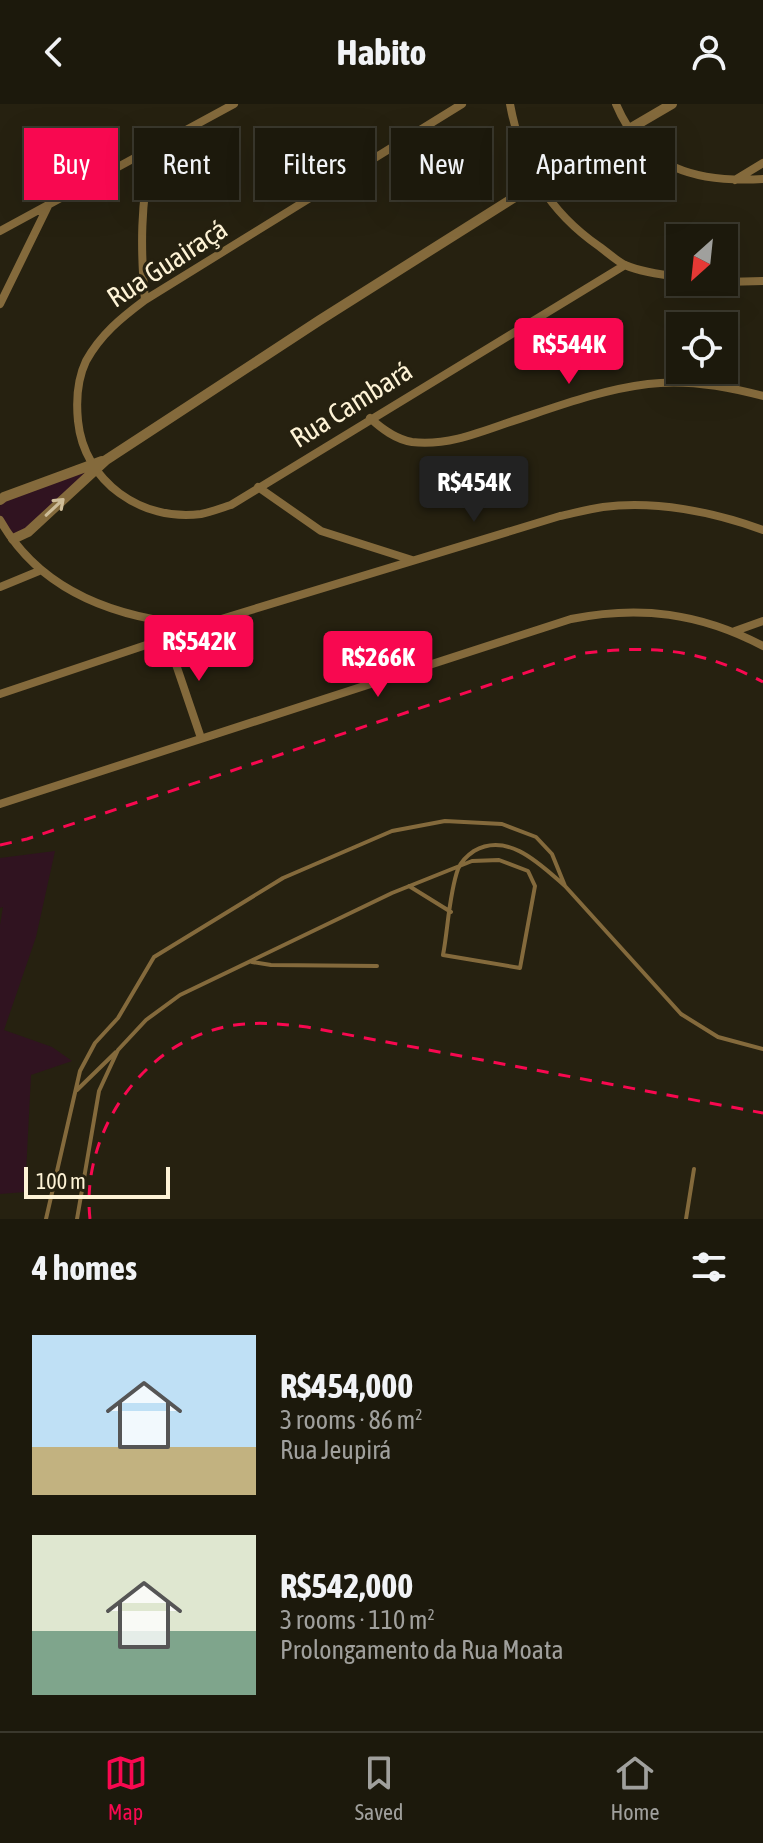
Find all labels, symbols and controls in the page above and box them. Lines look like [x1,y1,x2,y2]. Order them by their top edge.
icon: back [32,30,76,74]
icon: person [687,30,731,74]
text: Habito [337,31,426,73]
chip: Buy [24,128,118,200]
chip: Rent [134,128,239,200]
chip: Filters [255,128,375,200]
chip: New [391,128,492,200]
chip: Apartment [508,128,675,200]
street label: Rua Guairaçá [101,212,233,314]
north arrow [666,224,738,296]
map controls [666,224,738,384]
button: locate [666,312,738,384]
pin: R$544K [504,318,634,386]
text: R$544K [532,329,606,359]
street label: Rua Cambará [284,354,418,454]
pin: R$454K [409,456,539,524]
text: R$454K [437,467,511,497]
one-way arrow [45,498,65,516]
pin: R$542K [134,615,264,683]
text: R$542K [162,626,236,656]
pin: R$266K [313,631,443,699]
text: R$266K [341,642,415,672]
scale bar [24,1163,170,1199]
text: 100 m [36,1168,86,1194]
icon: filters [687,1245,731,1289]
text: 4 homes [32,1248,137,1287]
text: R$454,000 [280,1366,413,1405]
icon: home [96,1367,192,1463]
text: 3 rooms · 86 m² [280,1405,422,1435]
text: Rua Jeupirá [280,1435,391,1465]
text: R$542,000 [280,1566,413,1605]
icon: home [96,1567,192,1663]
text: 3 rooms · 110 m² [280,1605,435,1635]
text: Prolongamento da Rua Moata [280,1635,563,1665]
tab: Map [104,1751,148,1825]
tab: Saved [355,1751,403,1825]
tab: Home [610,1751,659,1825]

